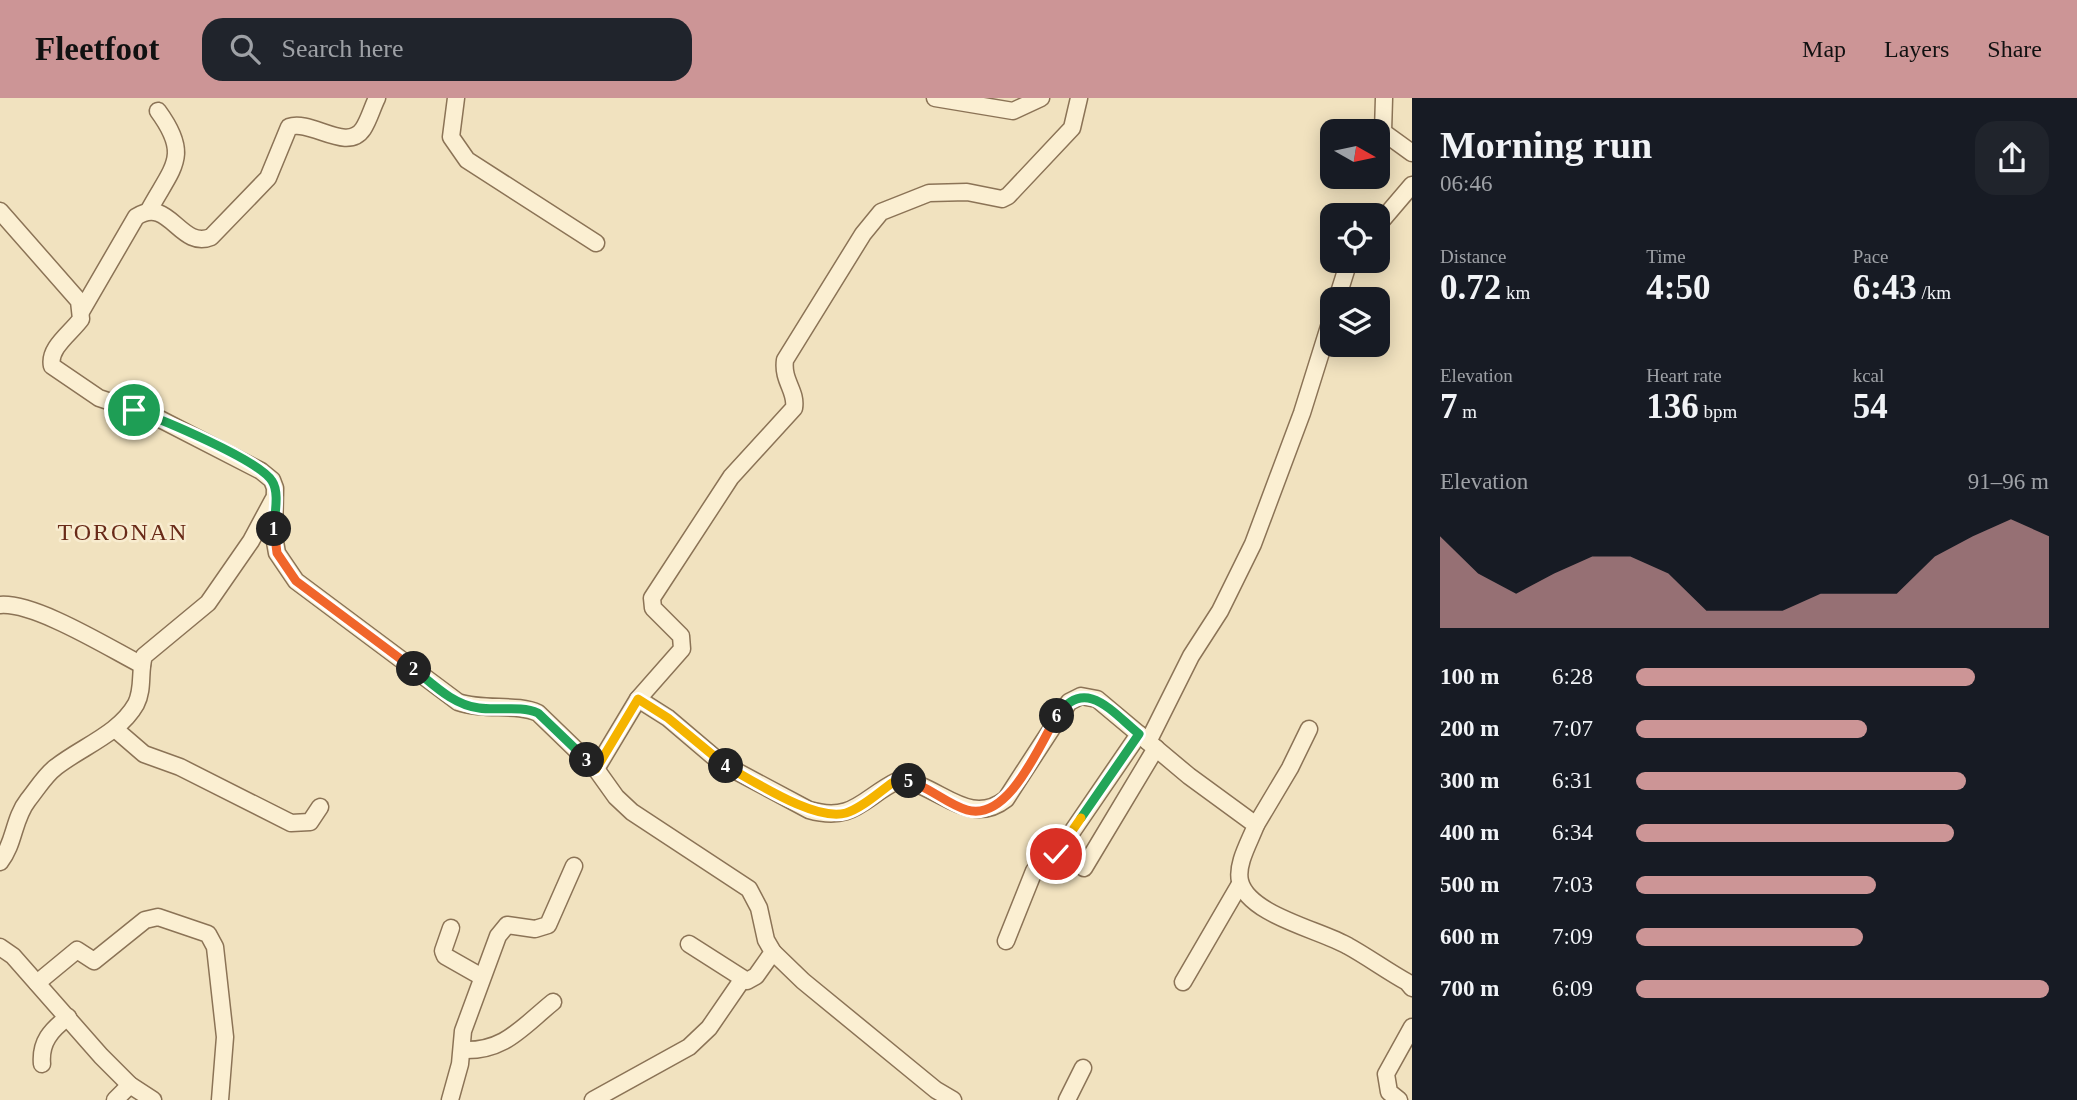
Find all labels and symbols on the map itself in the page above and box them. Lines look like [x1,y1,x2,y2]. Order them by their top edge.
north arrow [1320,119,1390,189]
pin [104,380,164,440]
pin: 1 [256,512,292,546]
district label: TORONAN [58,519,188,545]
pin: 2 [396,652,432,686]
pin: 6 [1040,698,1074,734]
pin: 3 [570,742,604,778]
pin: 4 [708,748,744,784]
pin: 5 [892,764,926,798]
pin [1026,824,1086,884]

